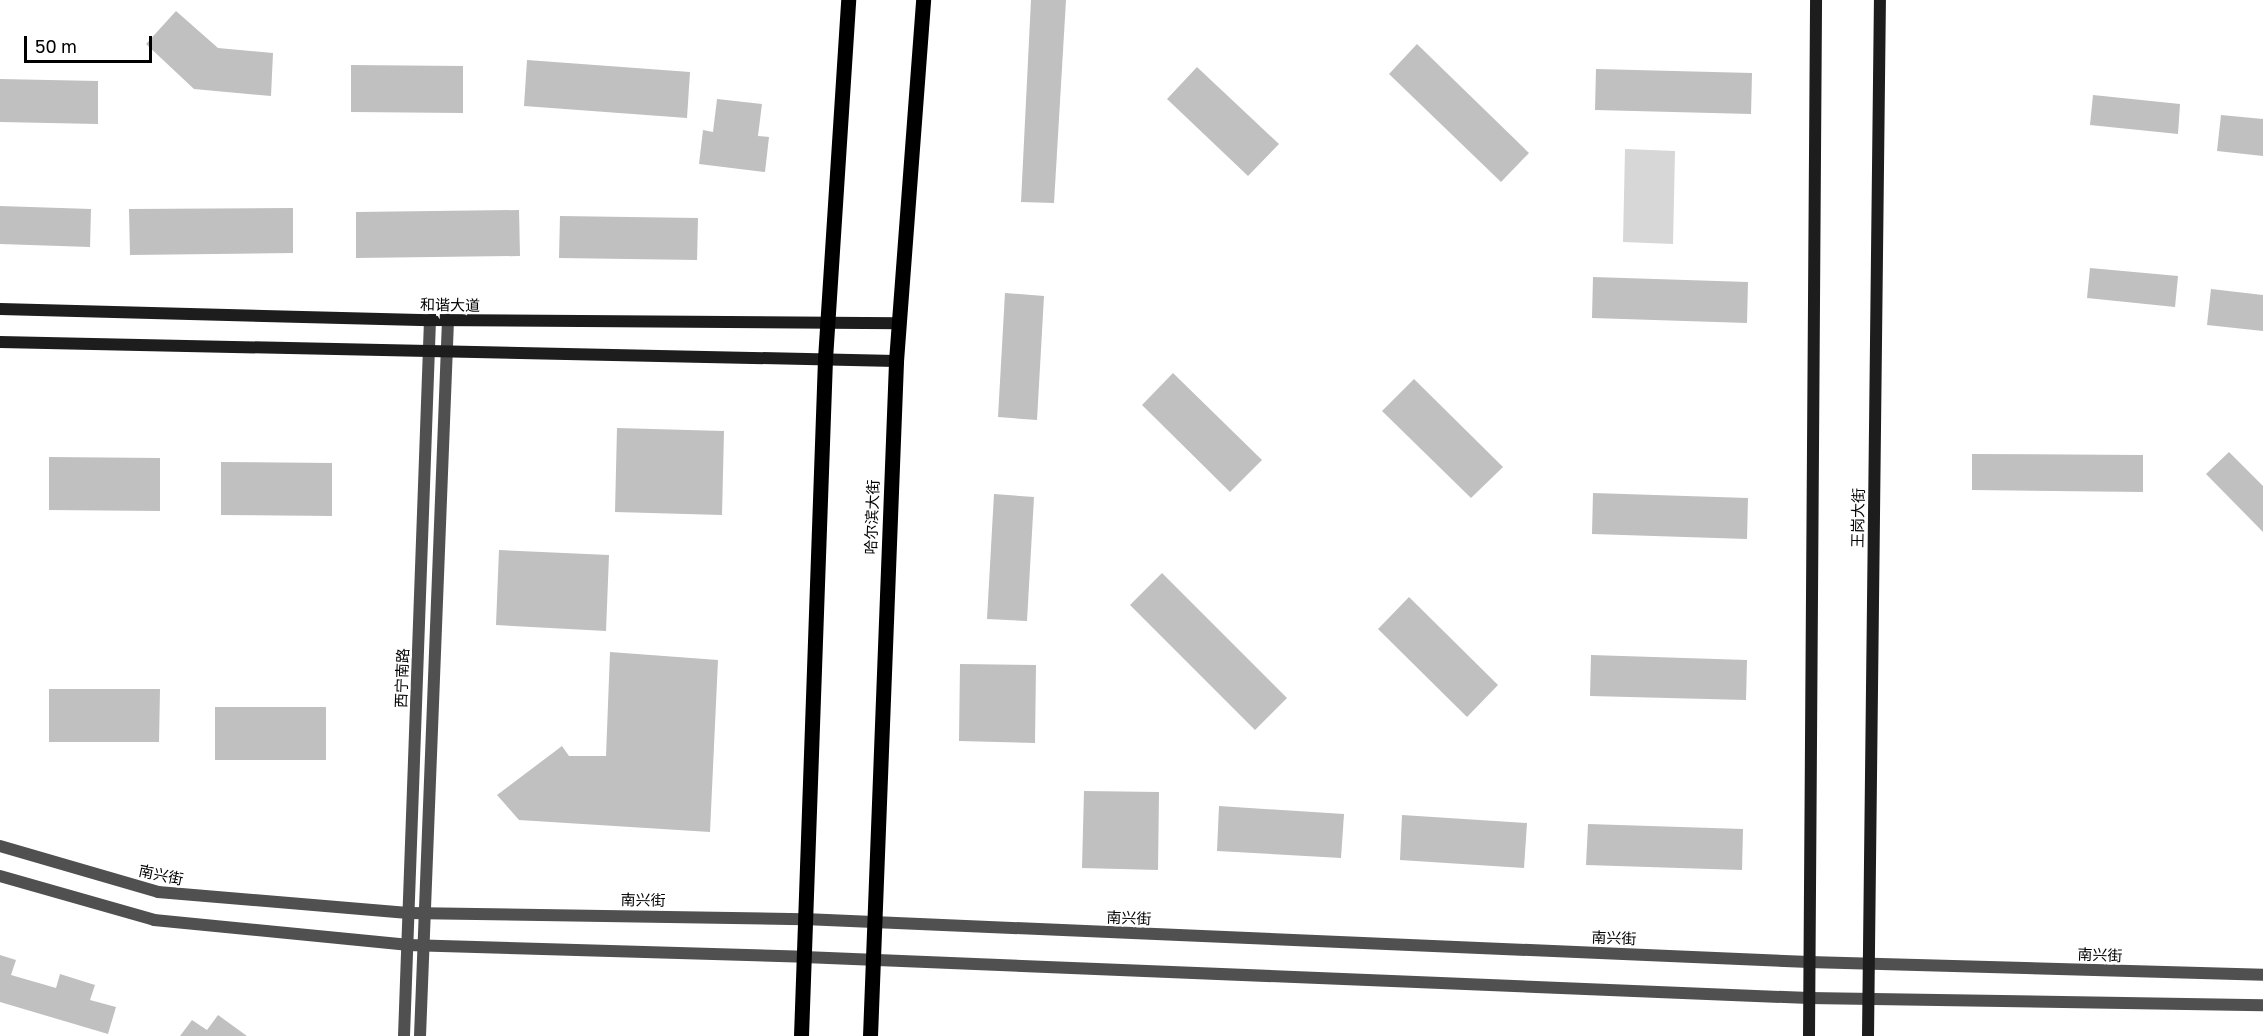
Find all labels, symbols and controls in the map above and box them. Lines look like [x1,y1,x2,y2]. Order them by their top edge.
scale bar [27,24,154,62]
text: 50 m [35,35,77,57]
street label: 和谐大道 [420,295,480,315]
street label: 哈尔滨大街 [862,479,882,555]
street label: 王岗大街 [1848,488,1868,548]
street label: 西宁南路 [392,648,412,708]
street label: 南兴街 [137,862,185,888]
street label: 南兴街 [620,891,666,909]
street label: 南兴街 [1106,908,1152,928]
street label: 南兴街 [1591,928,1637,948]
street label: 南兴街 [2077,945,2123,965]

